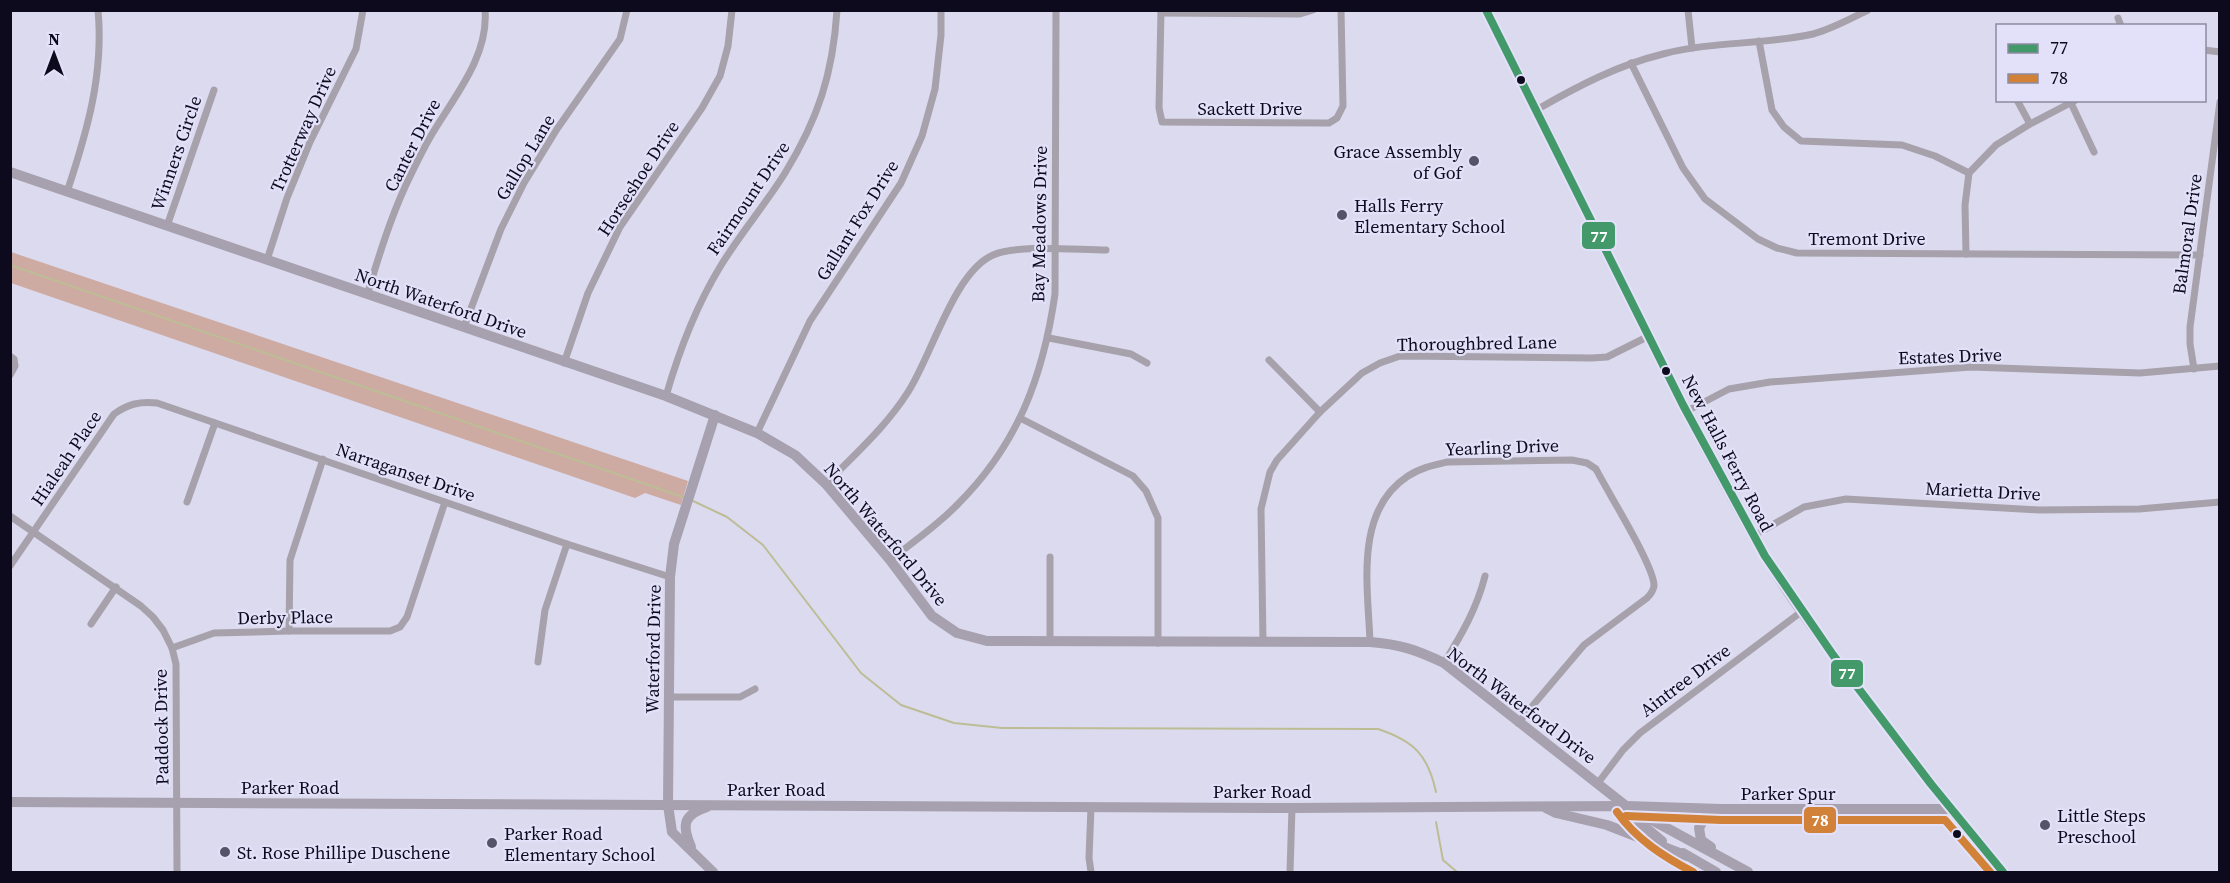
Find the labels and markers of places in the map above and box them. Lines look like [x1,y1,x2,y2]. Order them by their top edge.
unlabelled marker [1515,74,1527,86]
place label: Grace Assembly of Gof [1333,139,1464,185]
marker: Grace Assembly of Gof [1467,154,1481,168]
place label: Halls Ferry Elementary School [1354,193,1505,239]
marker: Halls Ferry Elementary School [1335,208,1349,222]
unlabelled marker [1660,365,1672,377]
place label: Little Steps Preschool [2057,803,2146,849]
marker: Little Steps Preschool [2038,818,2052,832]
place label: Parker Road Elementary School [504,821,655,867]
unlabelled marker [1951,828,1963,840]
marker: Parker Road Elementary School [485,836,499,850]
place label: St. Rose Phillipe Duschene [237,840,450,865]
marker: St. Rose Phillipe Duschene [218,845,232,859]

